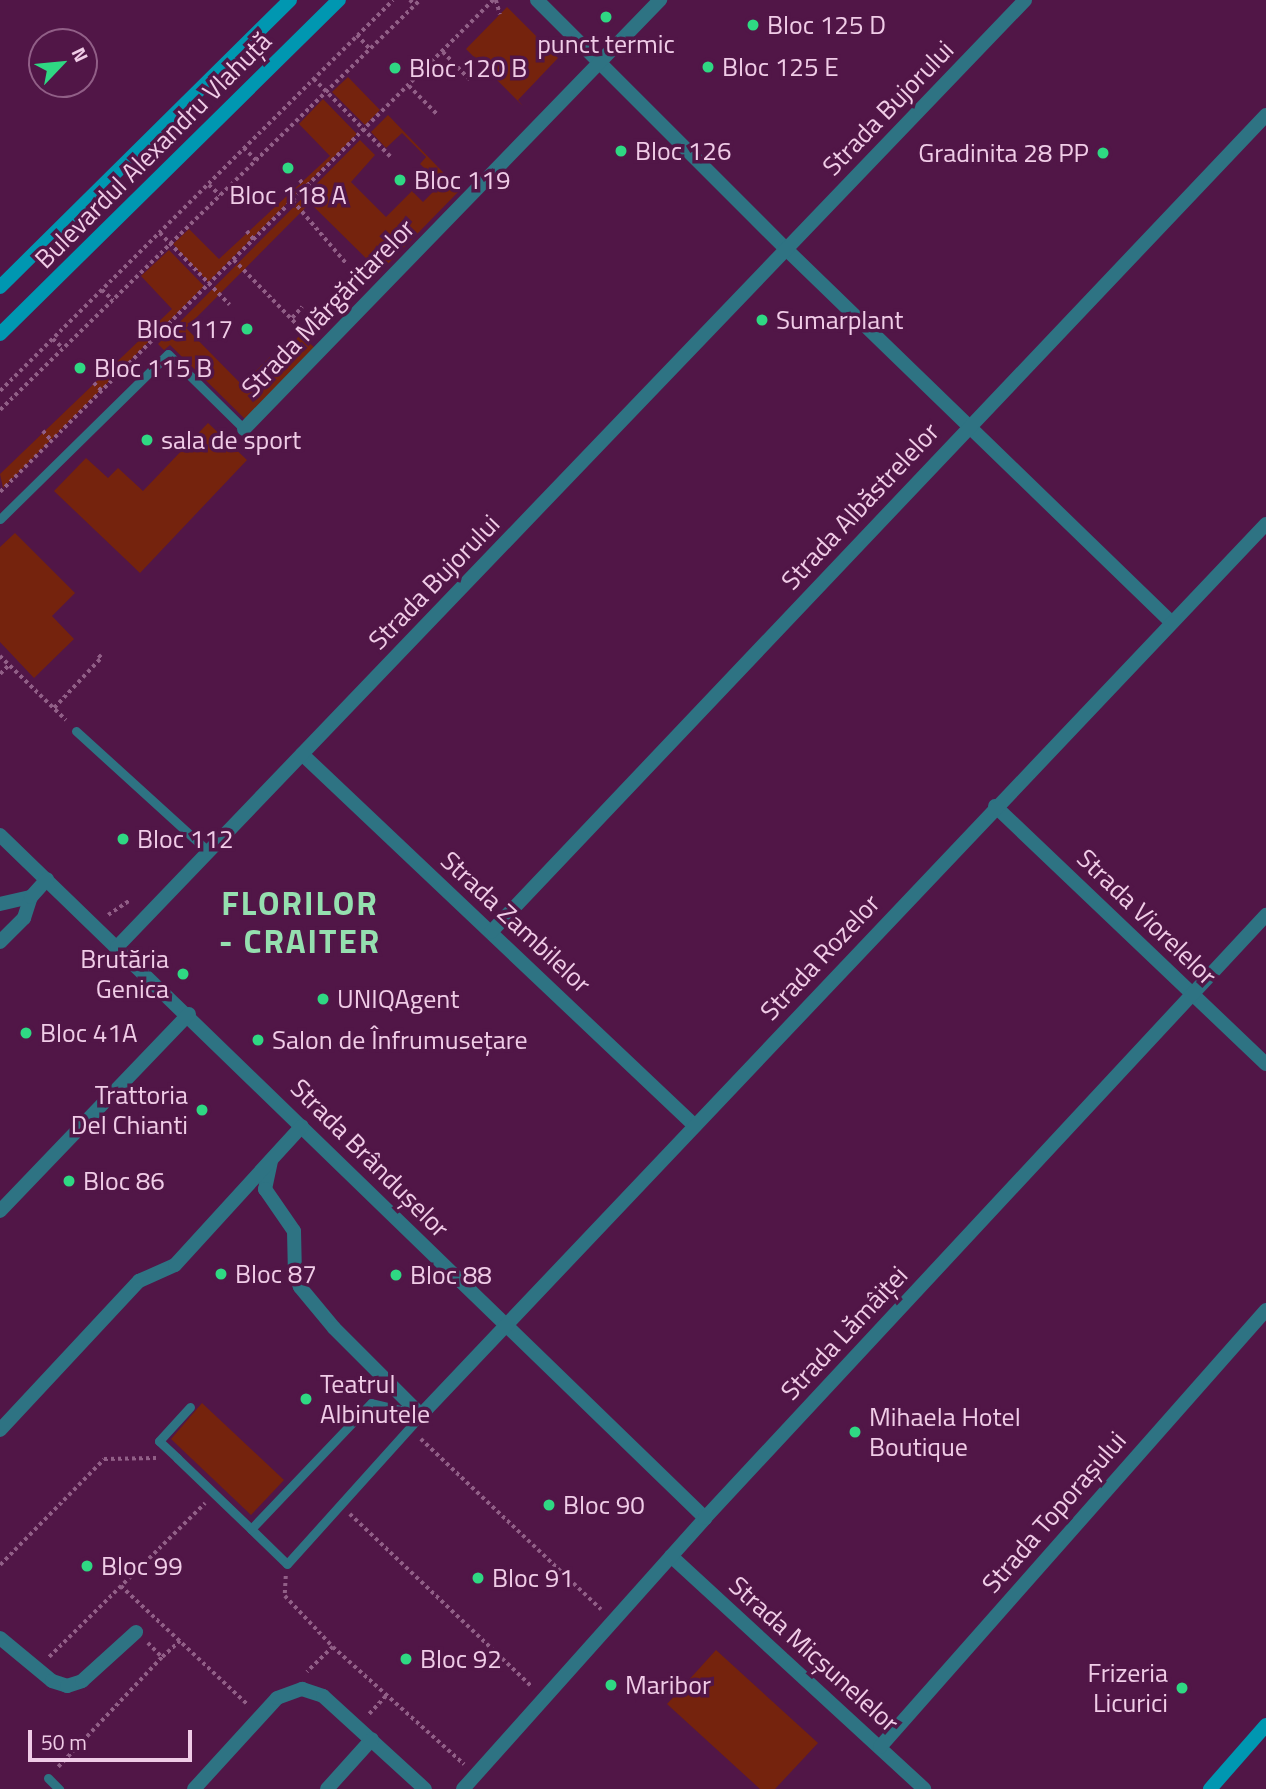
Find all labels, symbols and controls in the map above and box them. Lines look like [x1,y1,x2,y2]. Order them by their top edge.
marker: punct termic [598,9,614,25]
place label: Bloc 125 D [767,9,886,41]
marker: Bloc 125 D [745,17,761,33]
street label: Bulevardul Alexandru Vlahuță [28,25,278,275]
north arrow [28,28,98,98]
place label: punct termic [537,28,675,60]
street label: Strada Bujorului [816,34,960,182]
text: N [65,42,96,67]
place label: Bloc 125 E [722,51,839,83]
place label: Bloc 120 B [409,52,527,84]
marker: Bloc 125 E [700,59,716,75]
marker: Bloc 120 B [387,60,403,76]
place label: Bloc 126 [635,135,731,167]
place label: Gradinita 28 PP [918,137,1089,169]
marker: Bloc 126 [613,143,629,159]
marker: Gradinita 28 PP [1095,145,1111,161]
marker: Bloc 118 A [280,160,296,176]
place label: Bloc 119 [414,164,510,196]
marker: Bloc 119 [392,172,408,188]
place label: Bloc 118 A [229,179,347,211]
street label: Strada Mărgăritarelor [235,213,421,403]
place label: Sumarplant [776,304,903,336]
marker: Sumarplant [754,312,770,328]
place label: Bloc 117 [137,313,233,345]
marker: Bloc 117 [239,321,255,337]
place label: Bloc 115 B [94,352,212,384]
marker: Bloc 115 B [72,360,88,376]
street label: Strada Albăstrelelor [775,416,945,596]
place label: sala de sport [161,424,301,456]
marker: sala de sport [139,432,155,448]
street label: Strada Bujorului [362,508,506,656]
place label: Bloc 112 [137,823,233,855]
marker: Bloc 112 [115,831,131,847]
street label: Strada Viorelelor [1071,843,1223,991]
street label: Strada Zambilelor [435,845,597,999]
district label: FLORILOR - CRAITER [220,884,380,962]
street label: Strada Rozelor [754,888,886,1026]
place label: Brutăria Genica [80,943,169,1004]
marker: Brutăria Genica [175,966,191,982]
place label: UNIQAgent [337,983,459,1015]
marker: UNIQAgent [315,991,331,1007]
place label: Bloc 41A [40,1017,137,1049]
place label: Salon de Înfrumusețare [272,1024,528,1056]
marker: Bloc 41A [18,1025,34,1041]
marker: Salon de Înfrumusețare [250,1032,266,1048]
street label: Strada Brândușelor [284,1072,456,1244]
place label: Trattoria Del Chianti [71,1079,188,1140]
marker: Trattoria Del Chianti [194,1102,210,1118]
place label: Bloc 86 [83,1165,165,1197]
marker: Bloc 86 [61,1173,77,1189]
place label: Bloc 87 [235,1258,317,1290]
place label: Bloc 88 [410,1259,492,1291]
street label: Strada Lămâiței [774,1260,914,1406]
marker: Bloc 87 [213,1266,229,1282]
marker: Bloc 88 [388,1267,404,1283]
place label: Teatrul Albinutele [320,1368,430,1430]
marker: Teatrul Albinutele [298,1391,314,1407]
place label: Mihaela Hotel Boutique [869,1401,1021,1462]
marker: Mihaela Hotel Boutique [847,1424,863,1440]
street label: Strada Toporașului [976,1425,1132,1599]
place label: Bloc 90 [563,1489,645,1521]
marker: Bloc 90 [541,1497,557,1513]
place label: Bloc 99 [101,1550,183,1582]
marker: Bloc 99 [79,1558,95,1574]
place label: Bloc 91 [492,1562,574,1594]
marker: Bloc 91 [470,1570,486,1586]
street label: Strada Micșunelelor [723,1570,905,1738]
place label: Bloc 92 [420,1643,502,1675]
marker: Bloc 92 [398,1651,414,1667]
place label: Frizeria Licurici [1088,1657,1168,1718]
place label: Maribor [625,1669,711,1701]
marker: Maribor [603,1677,619,1693]
marker: Frizeria Licurici [1174,1680,1190,1696]
scale bar [32,1716,196,1760]
text: 50 m [41,1726,87,1758]

